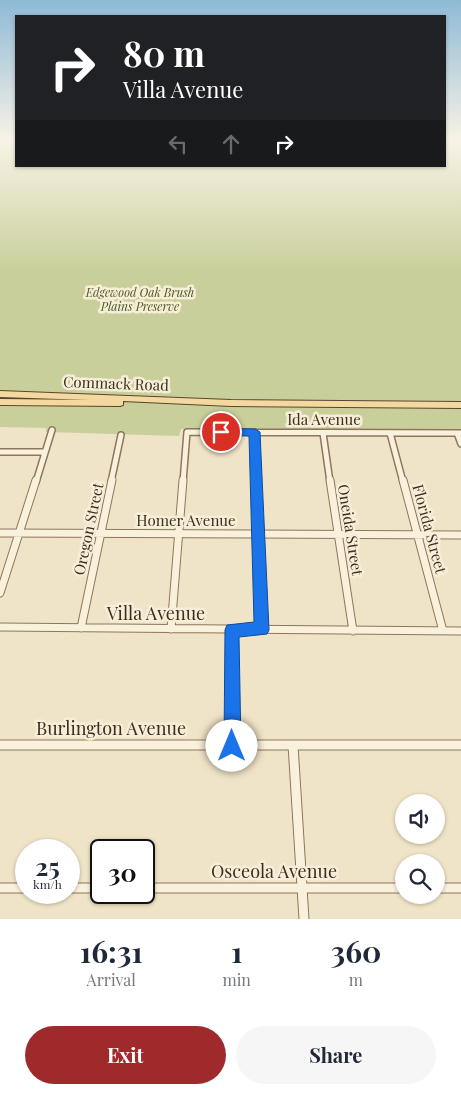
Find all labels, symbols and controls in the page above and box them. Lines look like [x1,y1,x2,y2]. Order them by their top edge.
text: 80 m [123,29,205,76]
icon: right [40,35,105,100]
text: Villa Avenue [123,74,243,104]
icon: left [164,130,192,158]
icon: ahead [217,130,245,158]
icon: right [270,130,298,158]
park label: Edgewood Oak Brush Plains Preserve [85,284,194,314]
street label: Commack Road [63,371,170,395]
street label: Ida Avenue [287,409,361,429]
pin [200,411,242,453]
icon: arrive [207,418,235,446]
street label: Oregon Street [68,480,108,577]
street label: Florida Street [408,482,452,576]
street label: Oneida Street [334,483,368,578]
street label: Homer Avenue [136,510,236,530]
street label: Villa Avenue [106,601,205,625]
street label: Burlington Avenue [36,716,186,740]
position arrow [205,719,257,771]
map controls [395,794,445,904]
button: sound [395,794,445,844]
speed limit sign: 30 [90,839,155,904]
text: 25 [35,849,60,882]
button: search [395,854,445,904]
street label: Osceola Avenue [211,859,337,883]
text: km/h [33,876,62,892]
text: 16:31 [80,931,143,971]
text: 1 [231,931,242,971]
text: 360 [331,931,381,971]
text: Arrival [87,969,136,990]
text: min [222,969,251,990]
text: m [349,969,363,990]
button: Exit [25,1026,226,1084]
button: Share [236,1026,436,1084]

